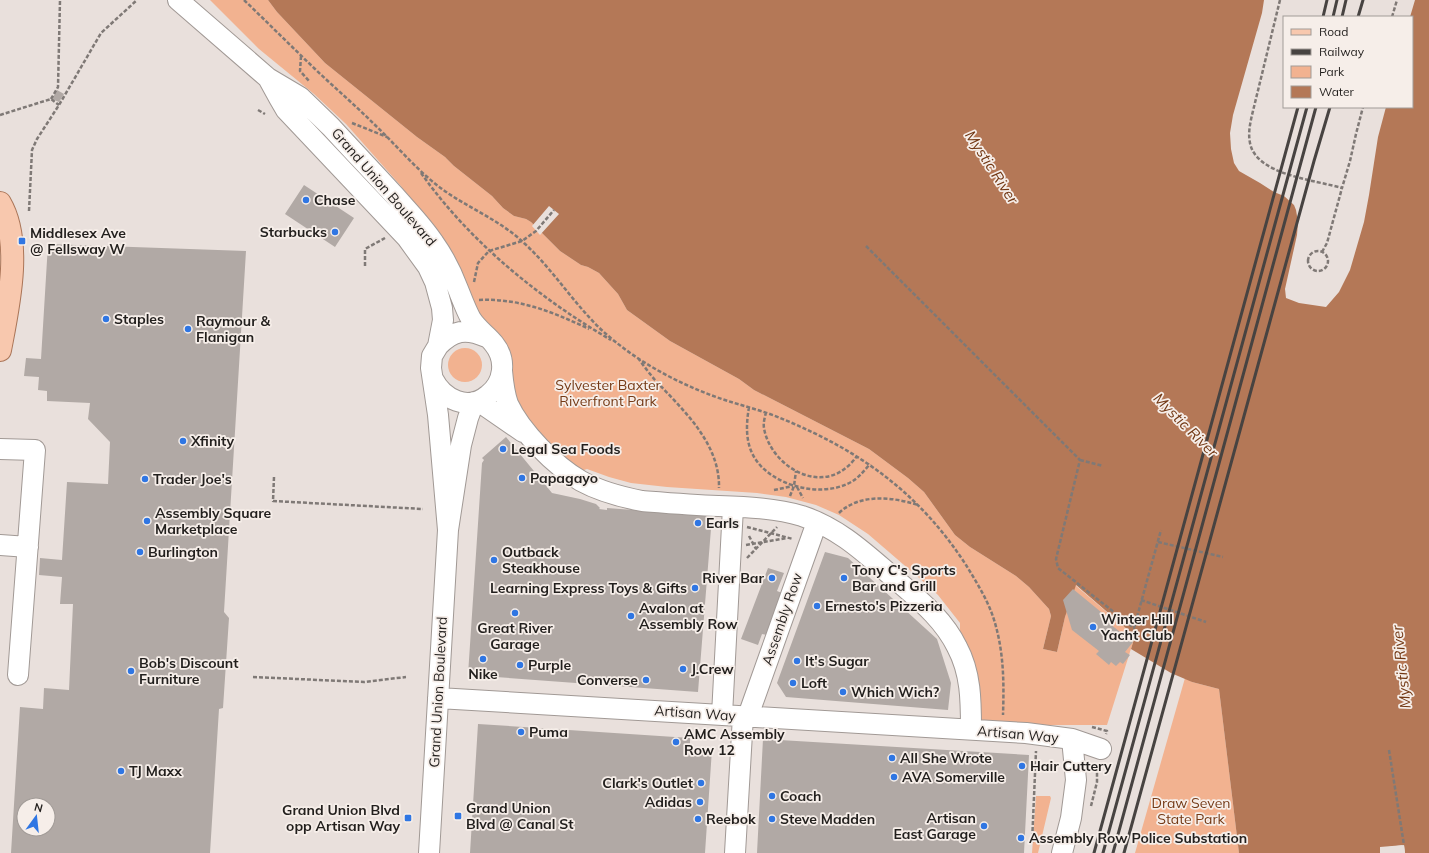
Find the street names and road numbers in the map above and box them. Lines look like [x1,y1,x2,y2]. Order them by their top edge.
street label: Grand Union Boulevard [328,124,440,250]
street label: Assembly Row [758,570,806,668]
street label: Grand Union Boulevard [425,616,451,768]
street label: Artisan Way [654,701,737,725]
street label: Artisan Way [977,721,1060,747]

